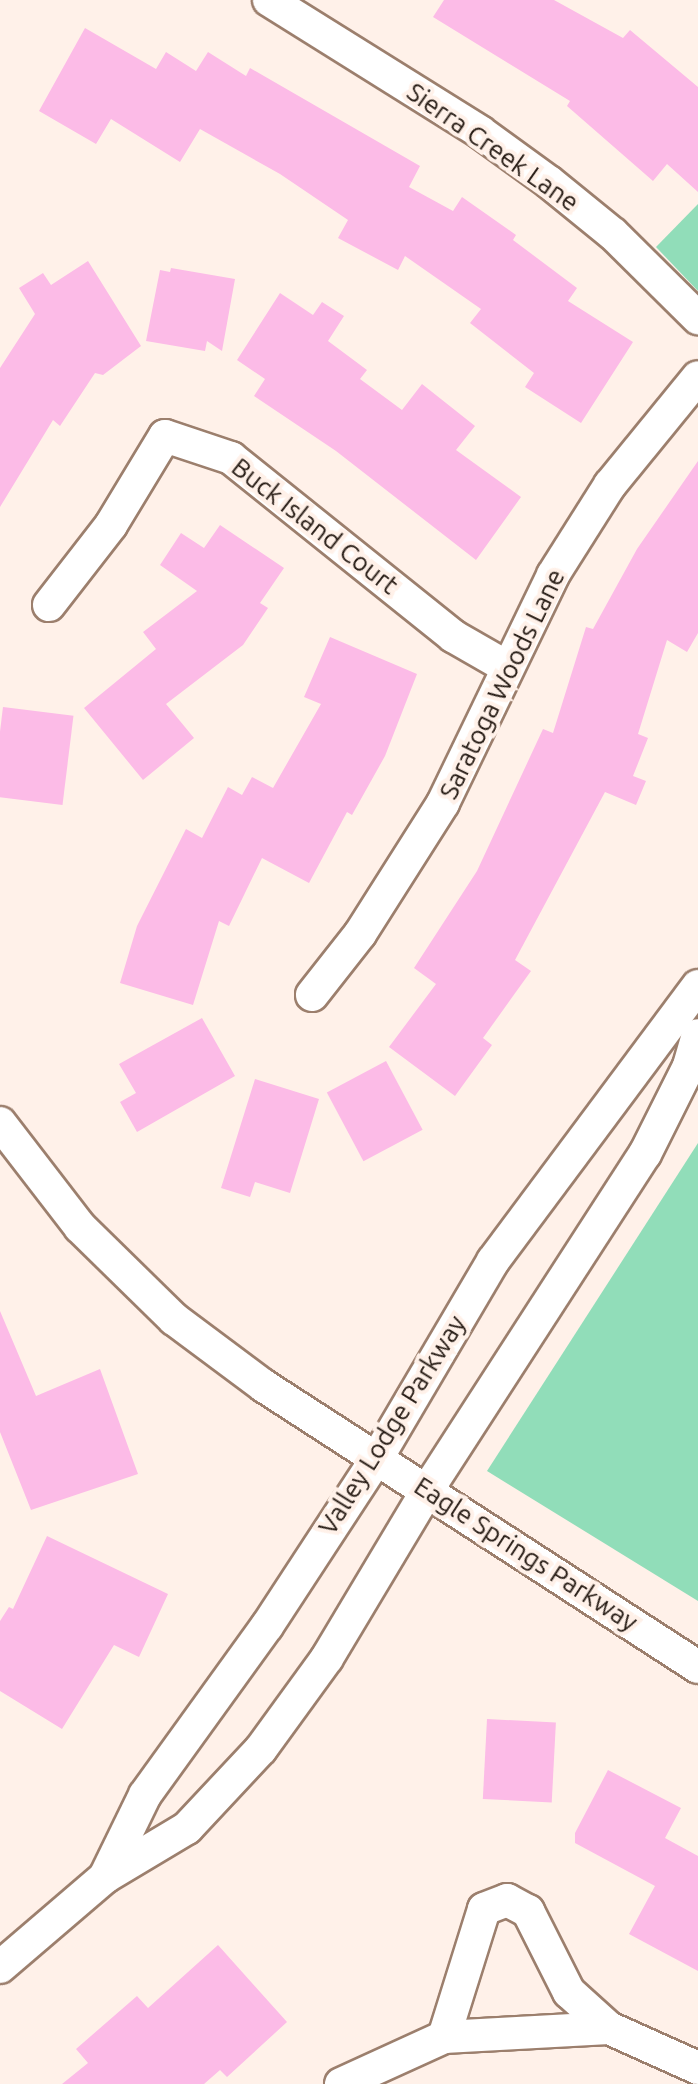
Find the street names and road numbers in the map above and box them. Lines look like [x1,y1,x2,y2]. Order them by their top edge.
street label: Sierra Creek Lane [401,76,585,218]
street label: Buck Island Court [226,451,404,601]
street label: Saratoga Woods Lane [433,564,571,804]
street label: Valley Lodge Parkway [312,1310,472,1540]
street label: Eagle Springs Parkway [409,1470,643,1638]

